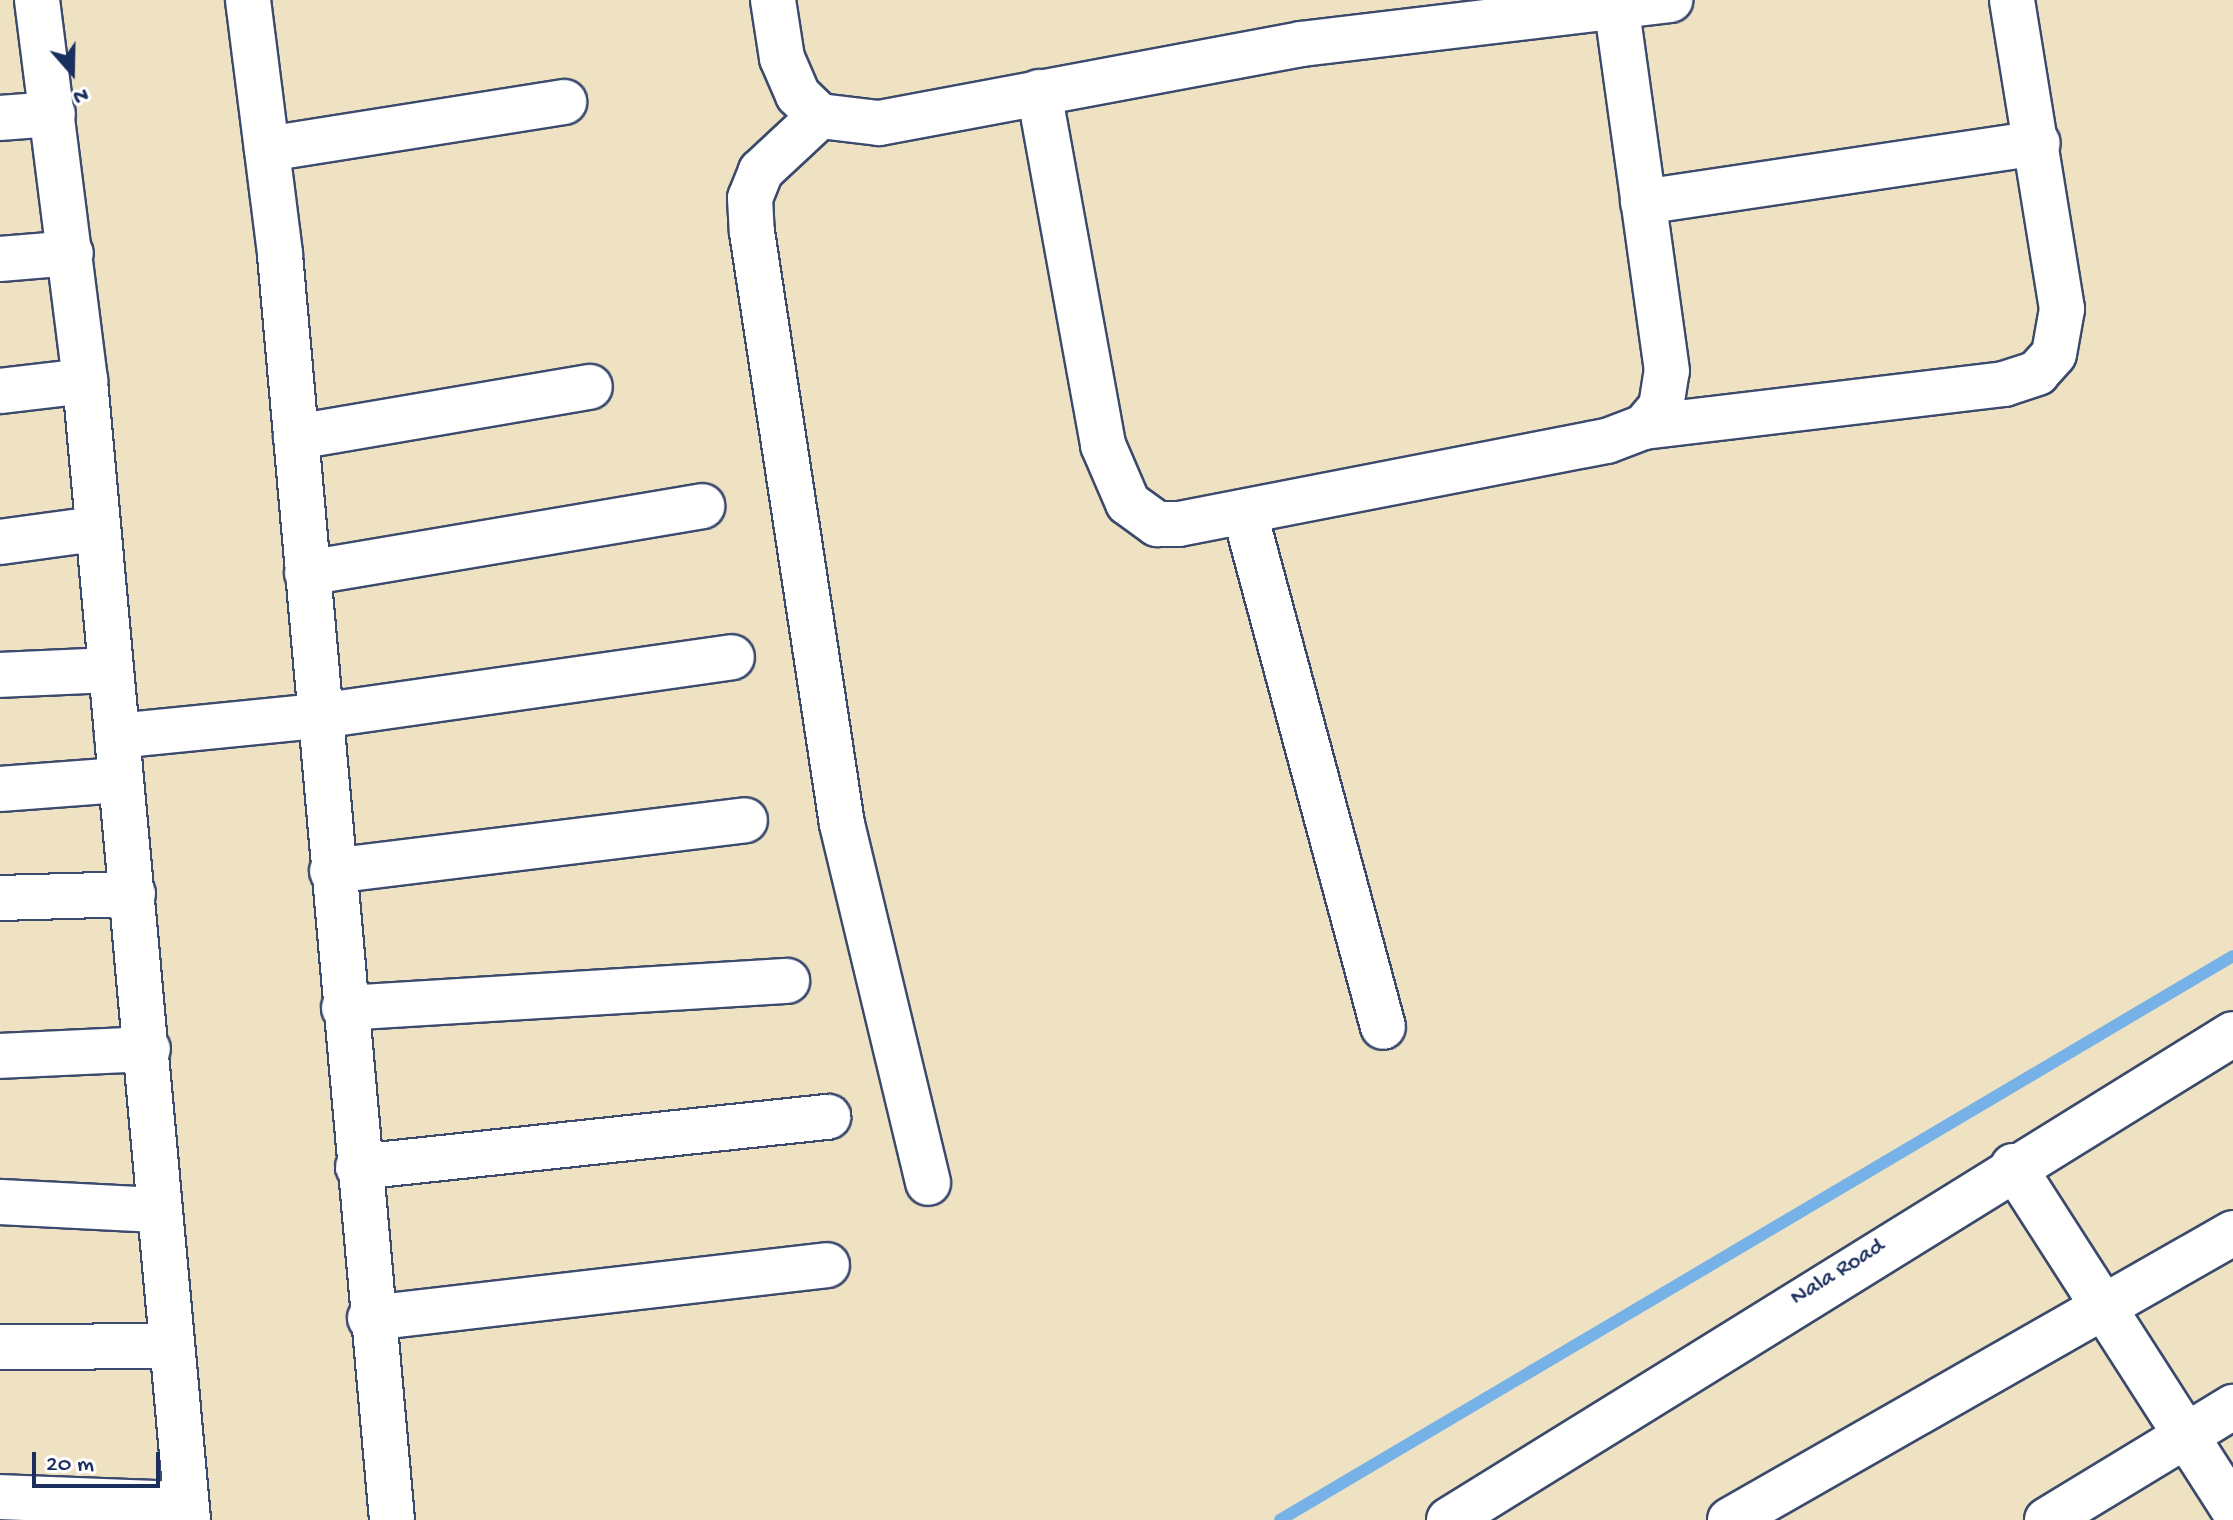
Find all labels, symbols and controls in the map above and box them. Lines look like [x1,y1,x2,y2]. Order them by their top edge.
north arrow [32,32,112,112]
text: N [69,80,91,109]
street label: Nala Road [1786,1233,1890,1313]
scale bar [36,1436,164,1486]
text: 20 m [46,1451,94,1480]

